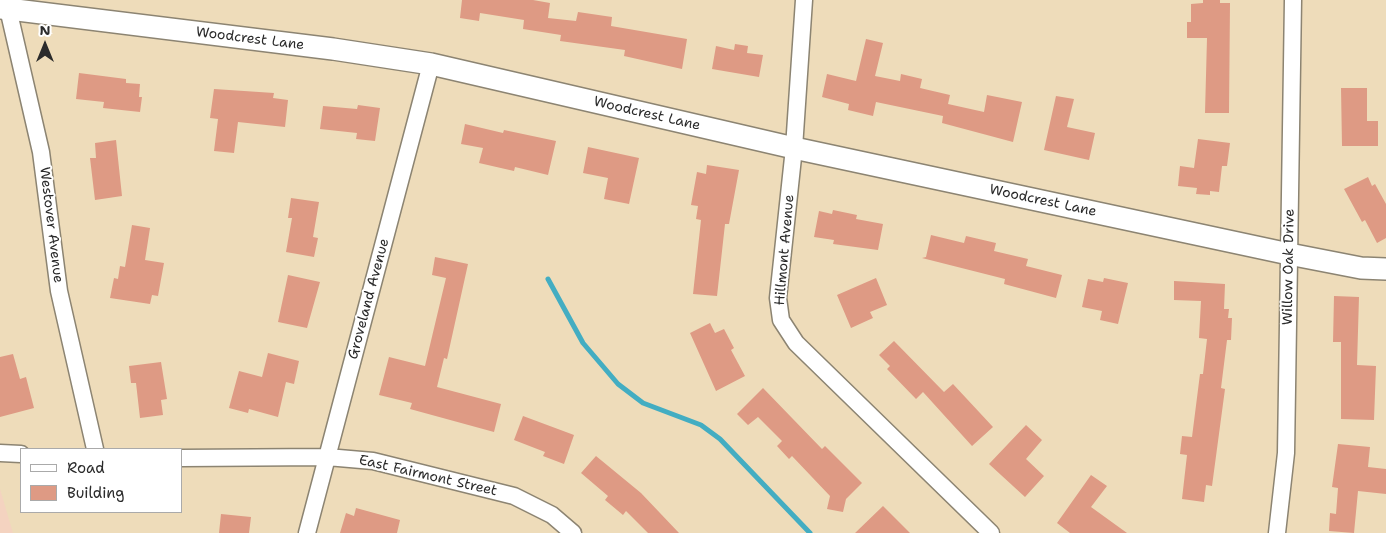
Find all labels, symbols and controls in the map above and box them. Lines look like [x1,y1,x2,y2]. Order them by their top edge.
north arrow [20,20,70,70]
text: N [39,21,51,39]
street label: Woodcrest Lane [195,24,305,54]
street label: Woodcrest Lane [592,94,702,134]
street label: Westover Avenue [36,166,66,284]
street label: Woodcrest Lane [988,181,1098,221]
street label: Hillmont Avenue [772,194,798,306]
street label: Willow Oak Drive [1280,209,1298,325]
street label: Groveland Avenue [345,237,393,361]
legend [20,448,182,513]
street label: East Fairmont Street [357,452,499,500]
text: Road [67,458,105,478]
text: Building [67,483,124,503]

